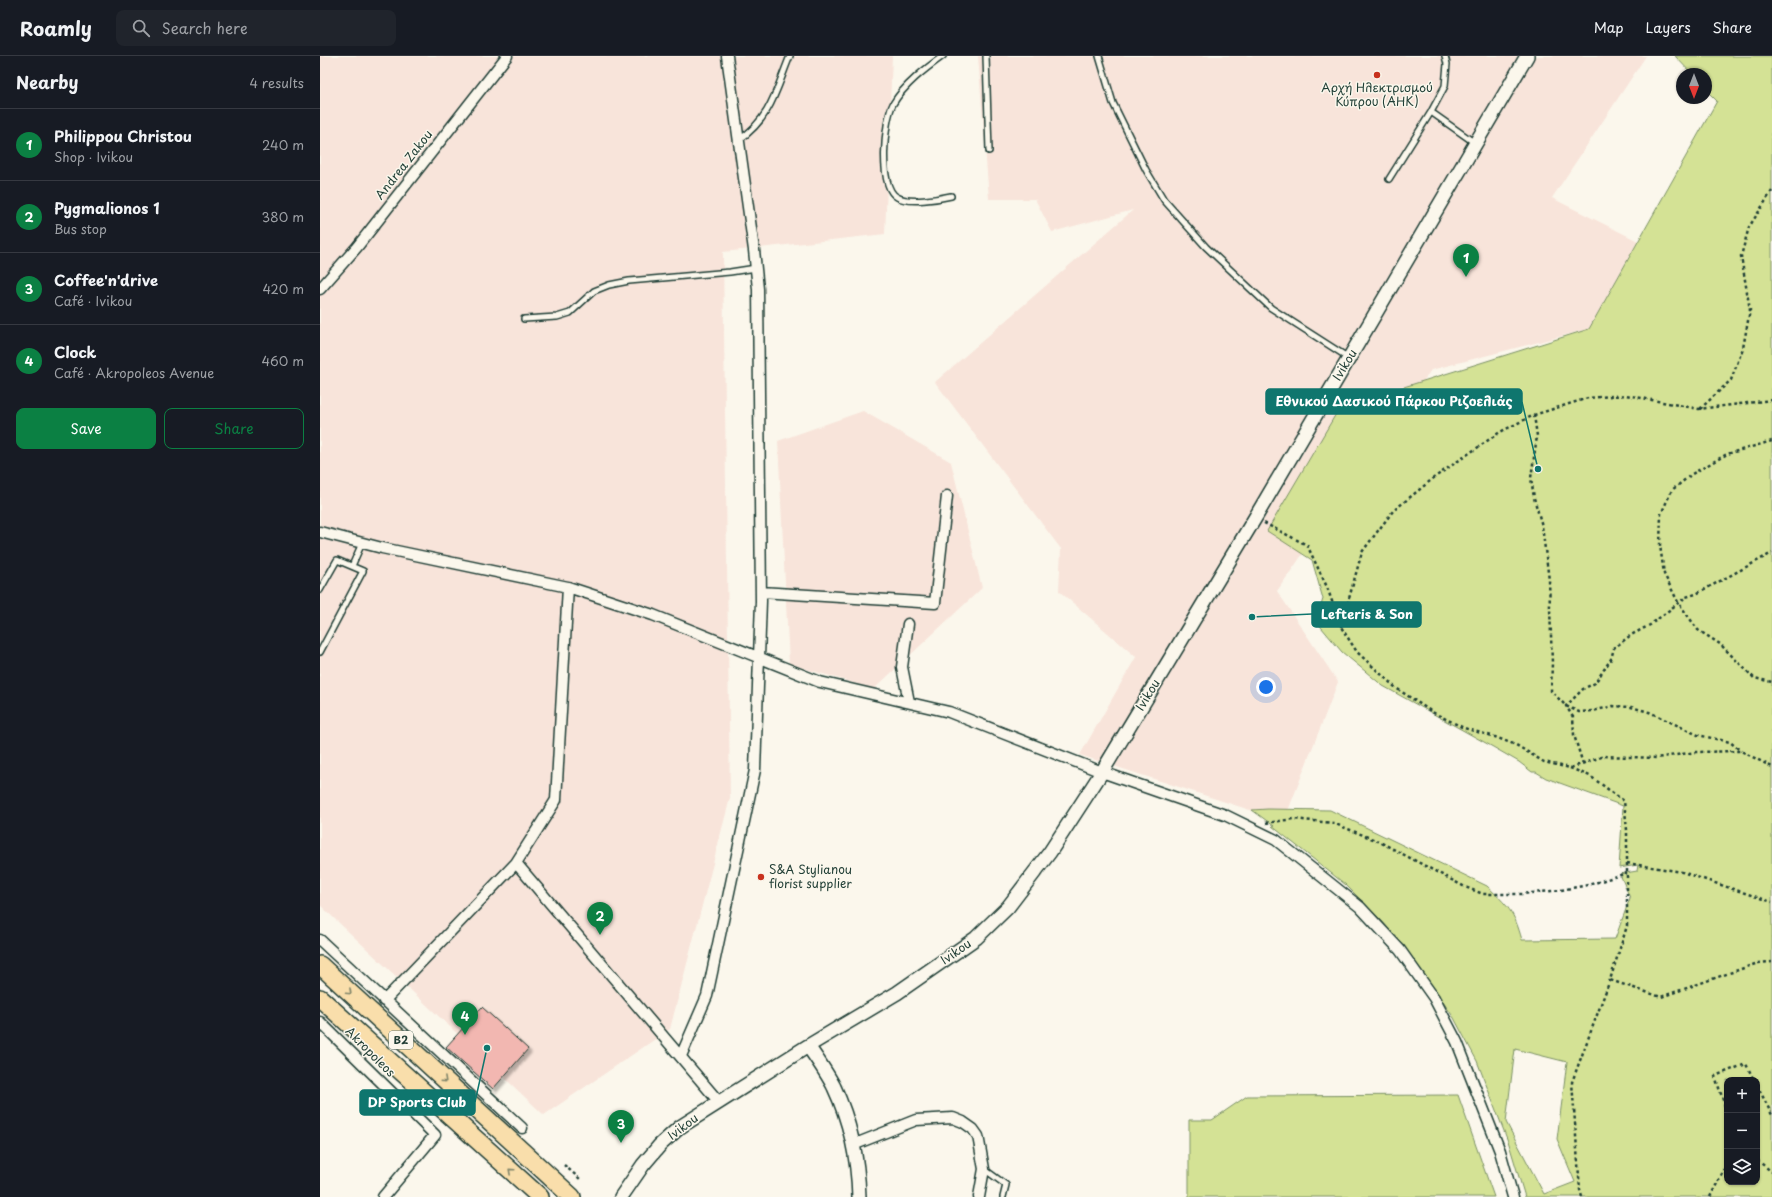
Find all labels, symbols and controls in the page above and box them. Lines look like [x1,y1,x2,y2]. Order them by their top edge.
search box [116,10,396,46]
text: Roamly [20,14,92,42]
text: Search here [162,16,248,39]
icon: search [130,17,152,39]
text: Map [1594,17,1624,38]
text: Layers [1646,17,1691,38]
text: Share [1713,17,1752,38]
north arrow [1676,68,1712,104]
text: Nearby [16,69,78,95]
marker: Αρχή Ηλεκτρισμού Κύπρου (ΑΗΚ) [1372,70,1382,80]
text: 4 results [250,73,304,92]
place label: Αρχή Ηλεκτρισμού Κύπρου (ΑΗΚ) [1321,78,1433,110]
text: Philippou Christou [54,124,192,147]
street label: Andrea Zakou [370,126,436,203]
text: 1 [26,135,32,154]
text: 240 m [262,135,304,154]
text: Shop · Ivikou [54,147,133,166]
text: Pygmalionos 1 [54,196,159,219]
text: 2 [24,207,34,226]
text: 380 m [261,207,304,226]
text: Bus stop [54,219,107,238]
pin: 1 [1453,244,1479,277]
text: Coffee'n'drive [54,268,158,291]
text: 3 [25,279,33,298]
text: 420 m [262,279,304,298]
text: Café · Ivikou [54,291,132,310]
text: Clock [54,340,96,363]
street label: Ivikou [1328,345,1361,384]
text: 4 [25,351,33,370]
text: 460 m [261,351,304,370]
text: Café · Akropoleos Avenue [54,363,214,382]
callout: Εθνικού Δασικού Πάρκου Ριζοελιάς [1266,389,1522,414]
text: Εθνικού Δασικού Πάρκου Ριζοελιάς [1275,391,1513,410]
button: Save [16,408,156,449]
button: Share [164,408,304,449]
callout: Lefteris & Son [1312,602,1421,627]
text: Lefteris & Son [1321,604,1413,623]
street label: Ivikou [1131,675,1164,714]
your location [1256,677,1276,697]
place label: S&A Stylianou florist supplier [769,860,852,892]
marker: S&A Stylianou florist supplier [756,872,766,882]
pin: 2 [587,902,613,935]
street label: Ivikou [936,934,975,968]
one-way arrow [344,987,351,994]
pin: 4 [452,1002,478,1035]
street label: Akropoleos [342,1022,400,1081]
road number: B2 [389,1031,413,1049]
one-way arrow [439,1076,447,1083]
map controls [1724,1077,1760,1185]
button: + [1724,1077,1760,1113]
callout: DP Sports Club [360,1090,475,1115]
text: DP Sports Club [368,1092,467,1111]
street label: Ivikou [663,1109,701,1144]
pin: 3 [608,1110,634,1143]
button: − [1724,1113,1760,1149]
button: layers [1724,1149,1760,1185]
one-way arrow [508,1168,516,1176]

